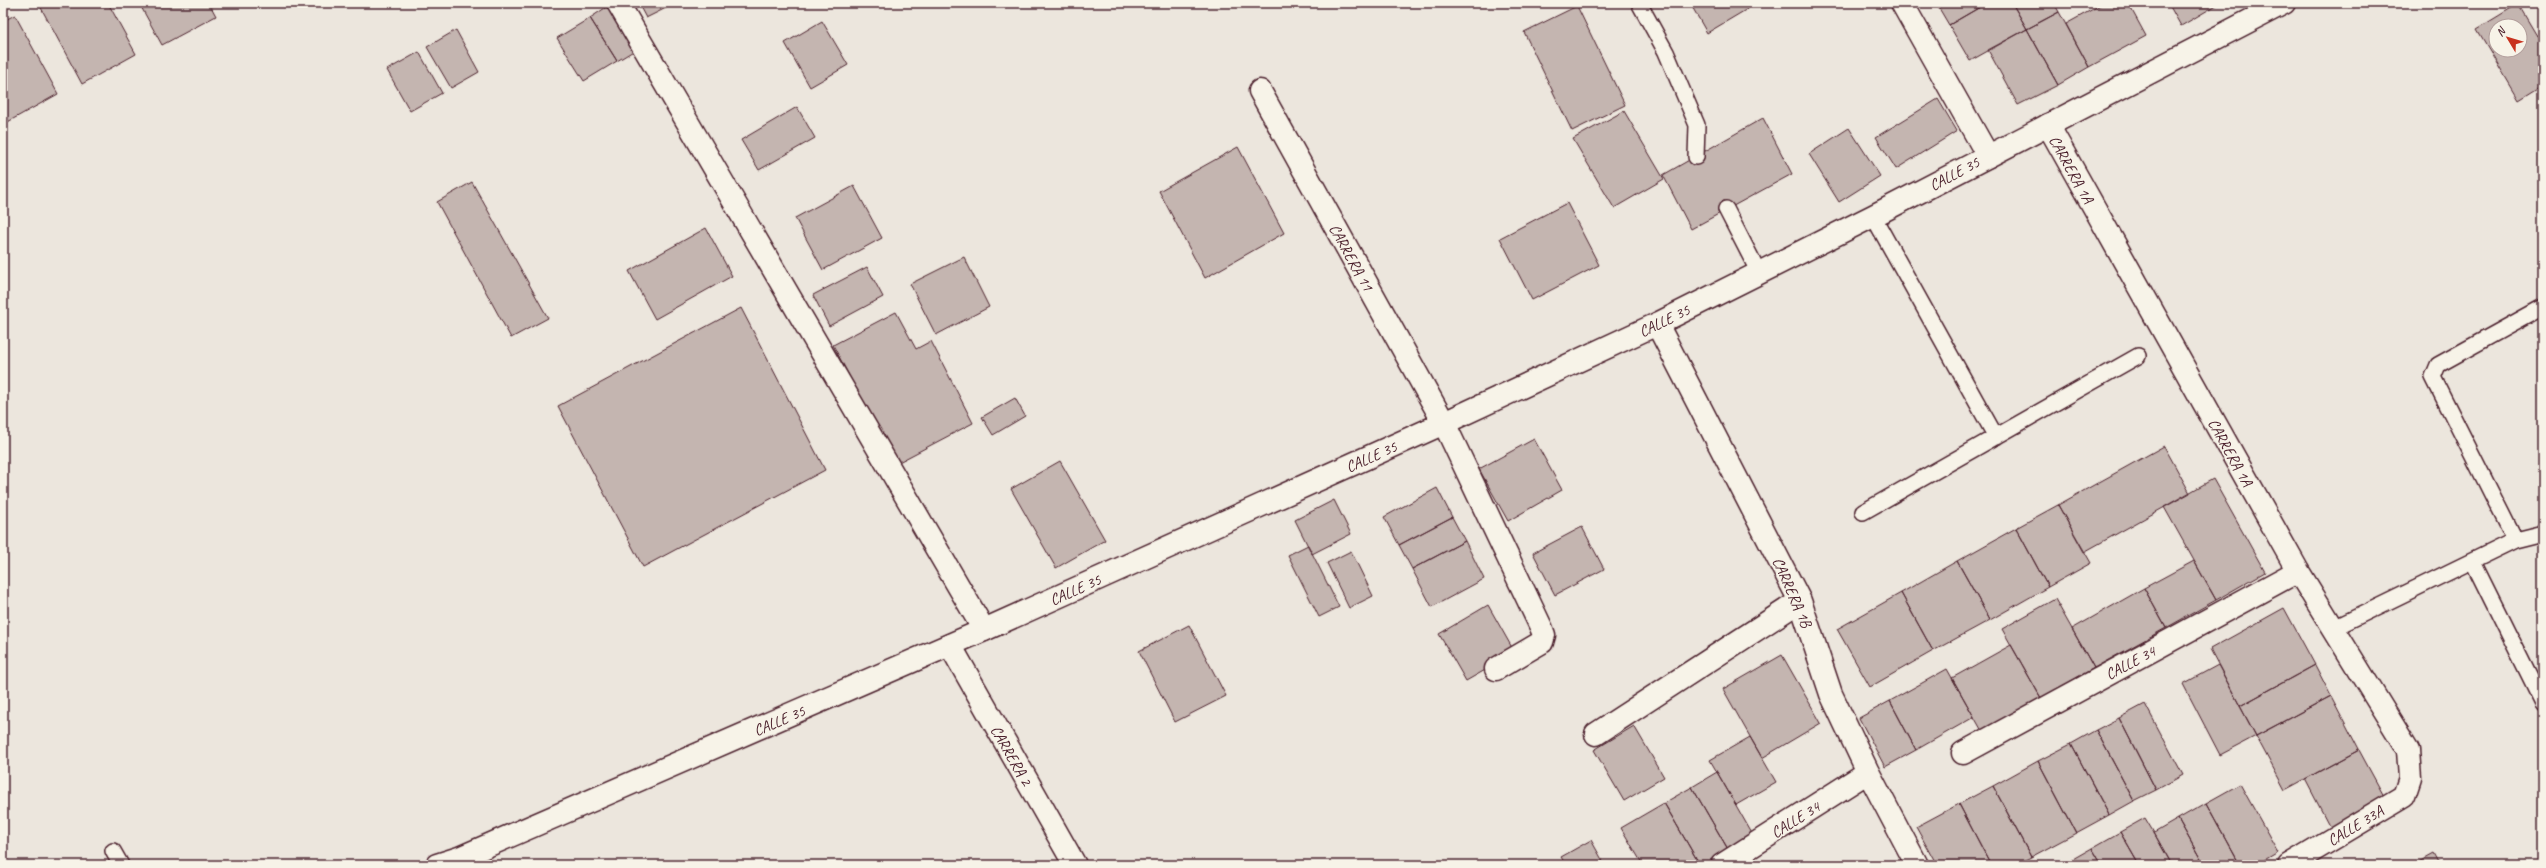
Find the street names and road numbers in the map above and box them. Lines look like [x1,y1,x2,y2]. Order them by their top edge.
street label: CARRERA 1A [2044,132,2098,208]
street label: CALLE 35 [1926,152,1984,195]
street label: CARRERA 11 [1325,220,1378,295]
street label: CALLE 35 [1636,300,1694,342]
street label: CARRERA 1A [2203,415,2257,491]
street label: CALLE 35 [1343,436,1401,477]
street label: CARRERA 1B [1768,554,1817,632]
street label: CALLE 35 [1047,569,1105,610]
street label: CALLE 34 [2102,641,2161,684]
street label: CALLE 35 [751,701,809,741]
street label: CARRERA 2 [986,722,1037,791]
street label: CALLE 34 [1767,796,1825,843]
street label: CALLE 33A [2324,801,2388,850]

